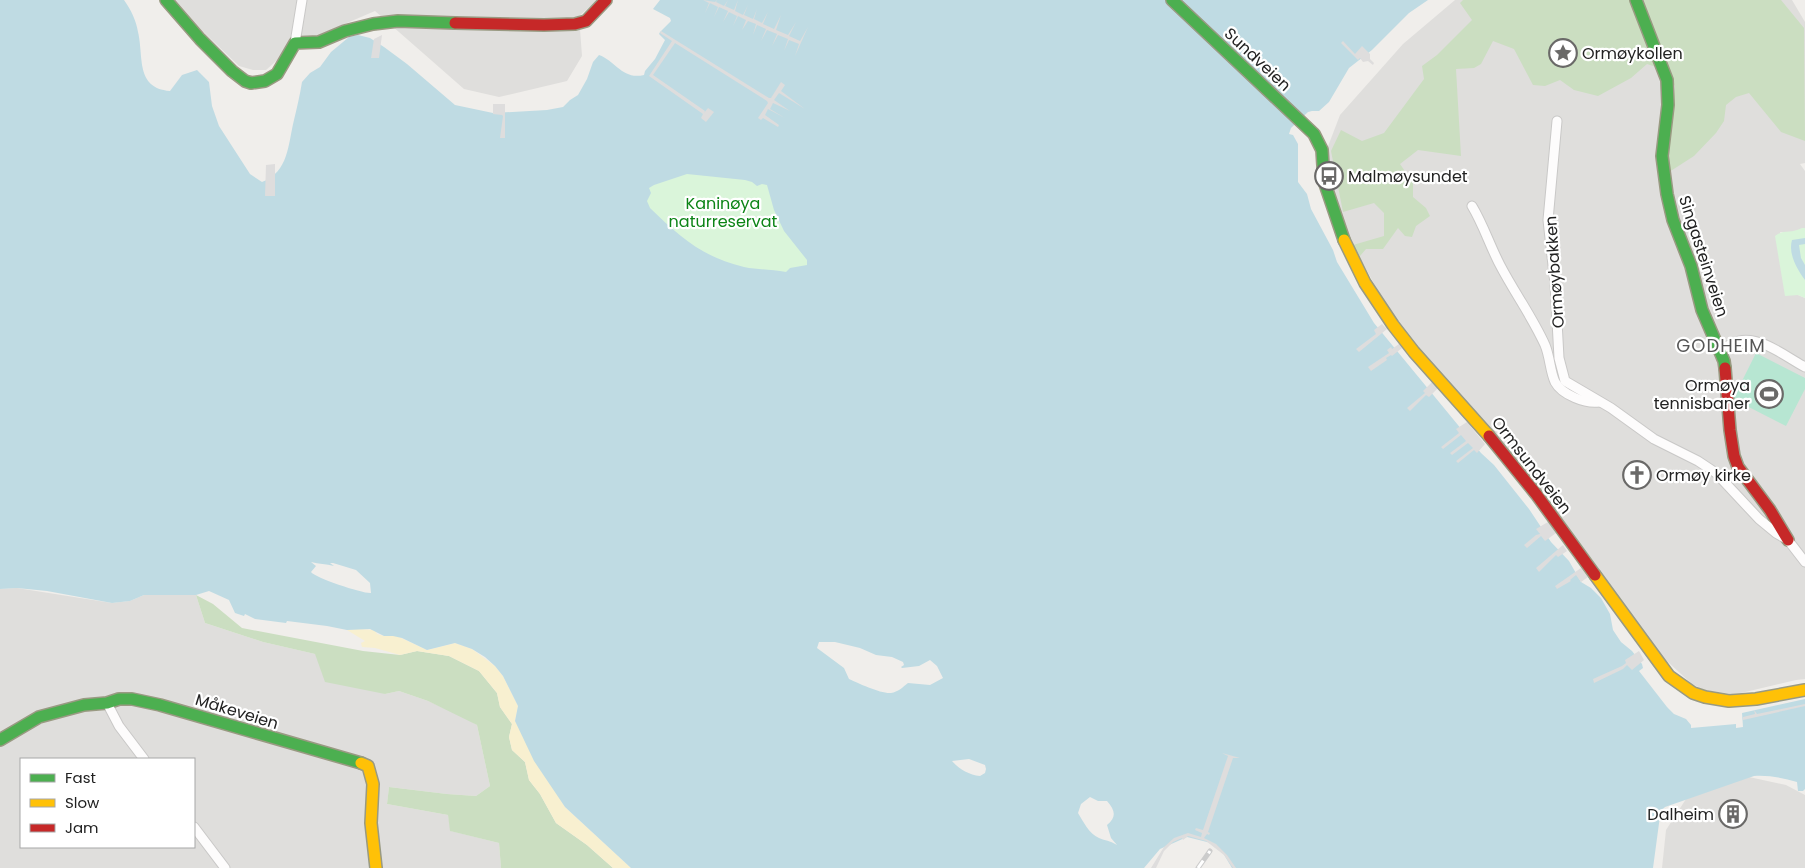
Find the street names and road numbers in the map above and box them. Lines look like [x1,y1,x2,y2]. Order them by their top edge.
street label: Sundveien [1219,22,1296,96]
street label: Singasteinveien [1673,192,1734,320]
street label: Ormøybakken [1539,215,1570,329]
street label: Ormsundveien [1486,412,1577,519]
street label: Måkeveien [192,688,281,735]

